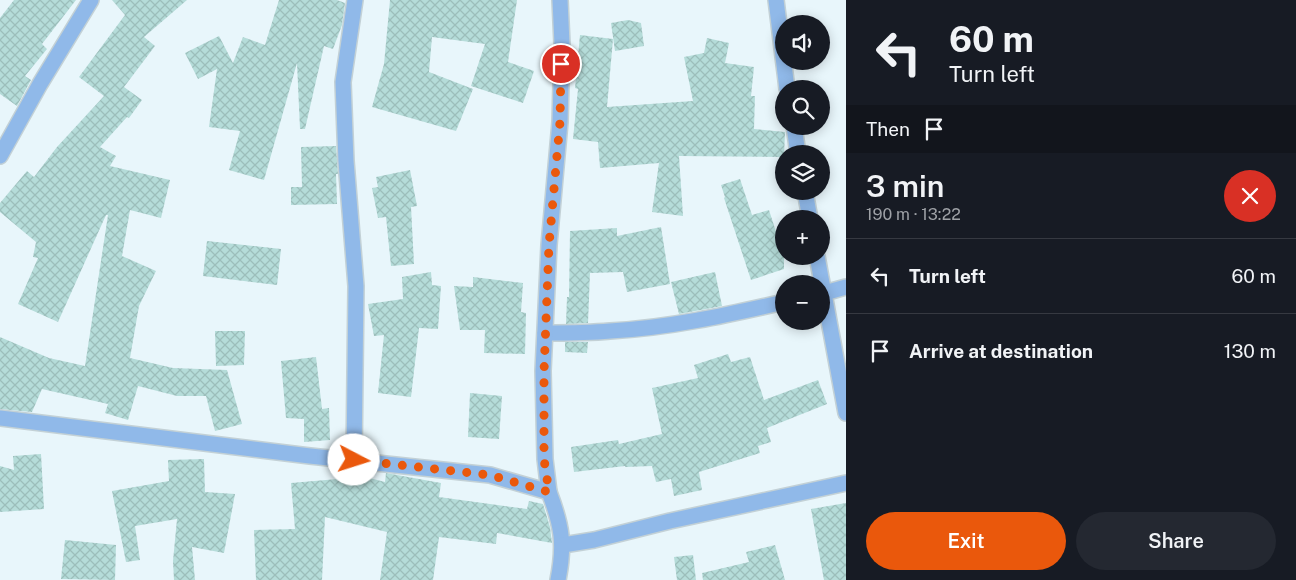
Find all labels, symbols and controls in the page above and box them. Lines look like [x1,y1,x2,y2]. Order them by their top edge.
map controls [775,15,830,330]
button: sound [775,15,830,70]
text: 60 m [949,19,1034,60]
icon: left [866,20,931,85]
pin [540,43,582,85]
icon: arrive [547,50,575,78]
text: Turn left [949,61,1035,87]
button: search [775,80,830,135]
icon: arrive [920,115,948,143]
text: Then [866,118,910,140]
button: layers [775,145,830,200]
text: 3 min [866,168,944,204]
button: close [1224,170,1276,222]
text: 190 m · 13:22 [866,205,961,224]
button: + [775,210,830,265]
icon: left [866,262,894,290]
text: Turn left [909,265,986,287]
text: 60 m [1232,265,1276,287]
button: − [775,275,830,330]
icon: arrive [866,337,894,365]
text: Arrive at destination [909,340,1093,362]
text: 130 m [1224,340,1276,362]
position arrow [327,433,379,485]
button: Exit [866,512,1066,570]
button: Share [1076,512,1276,570]

